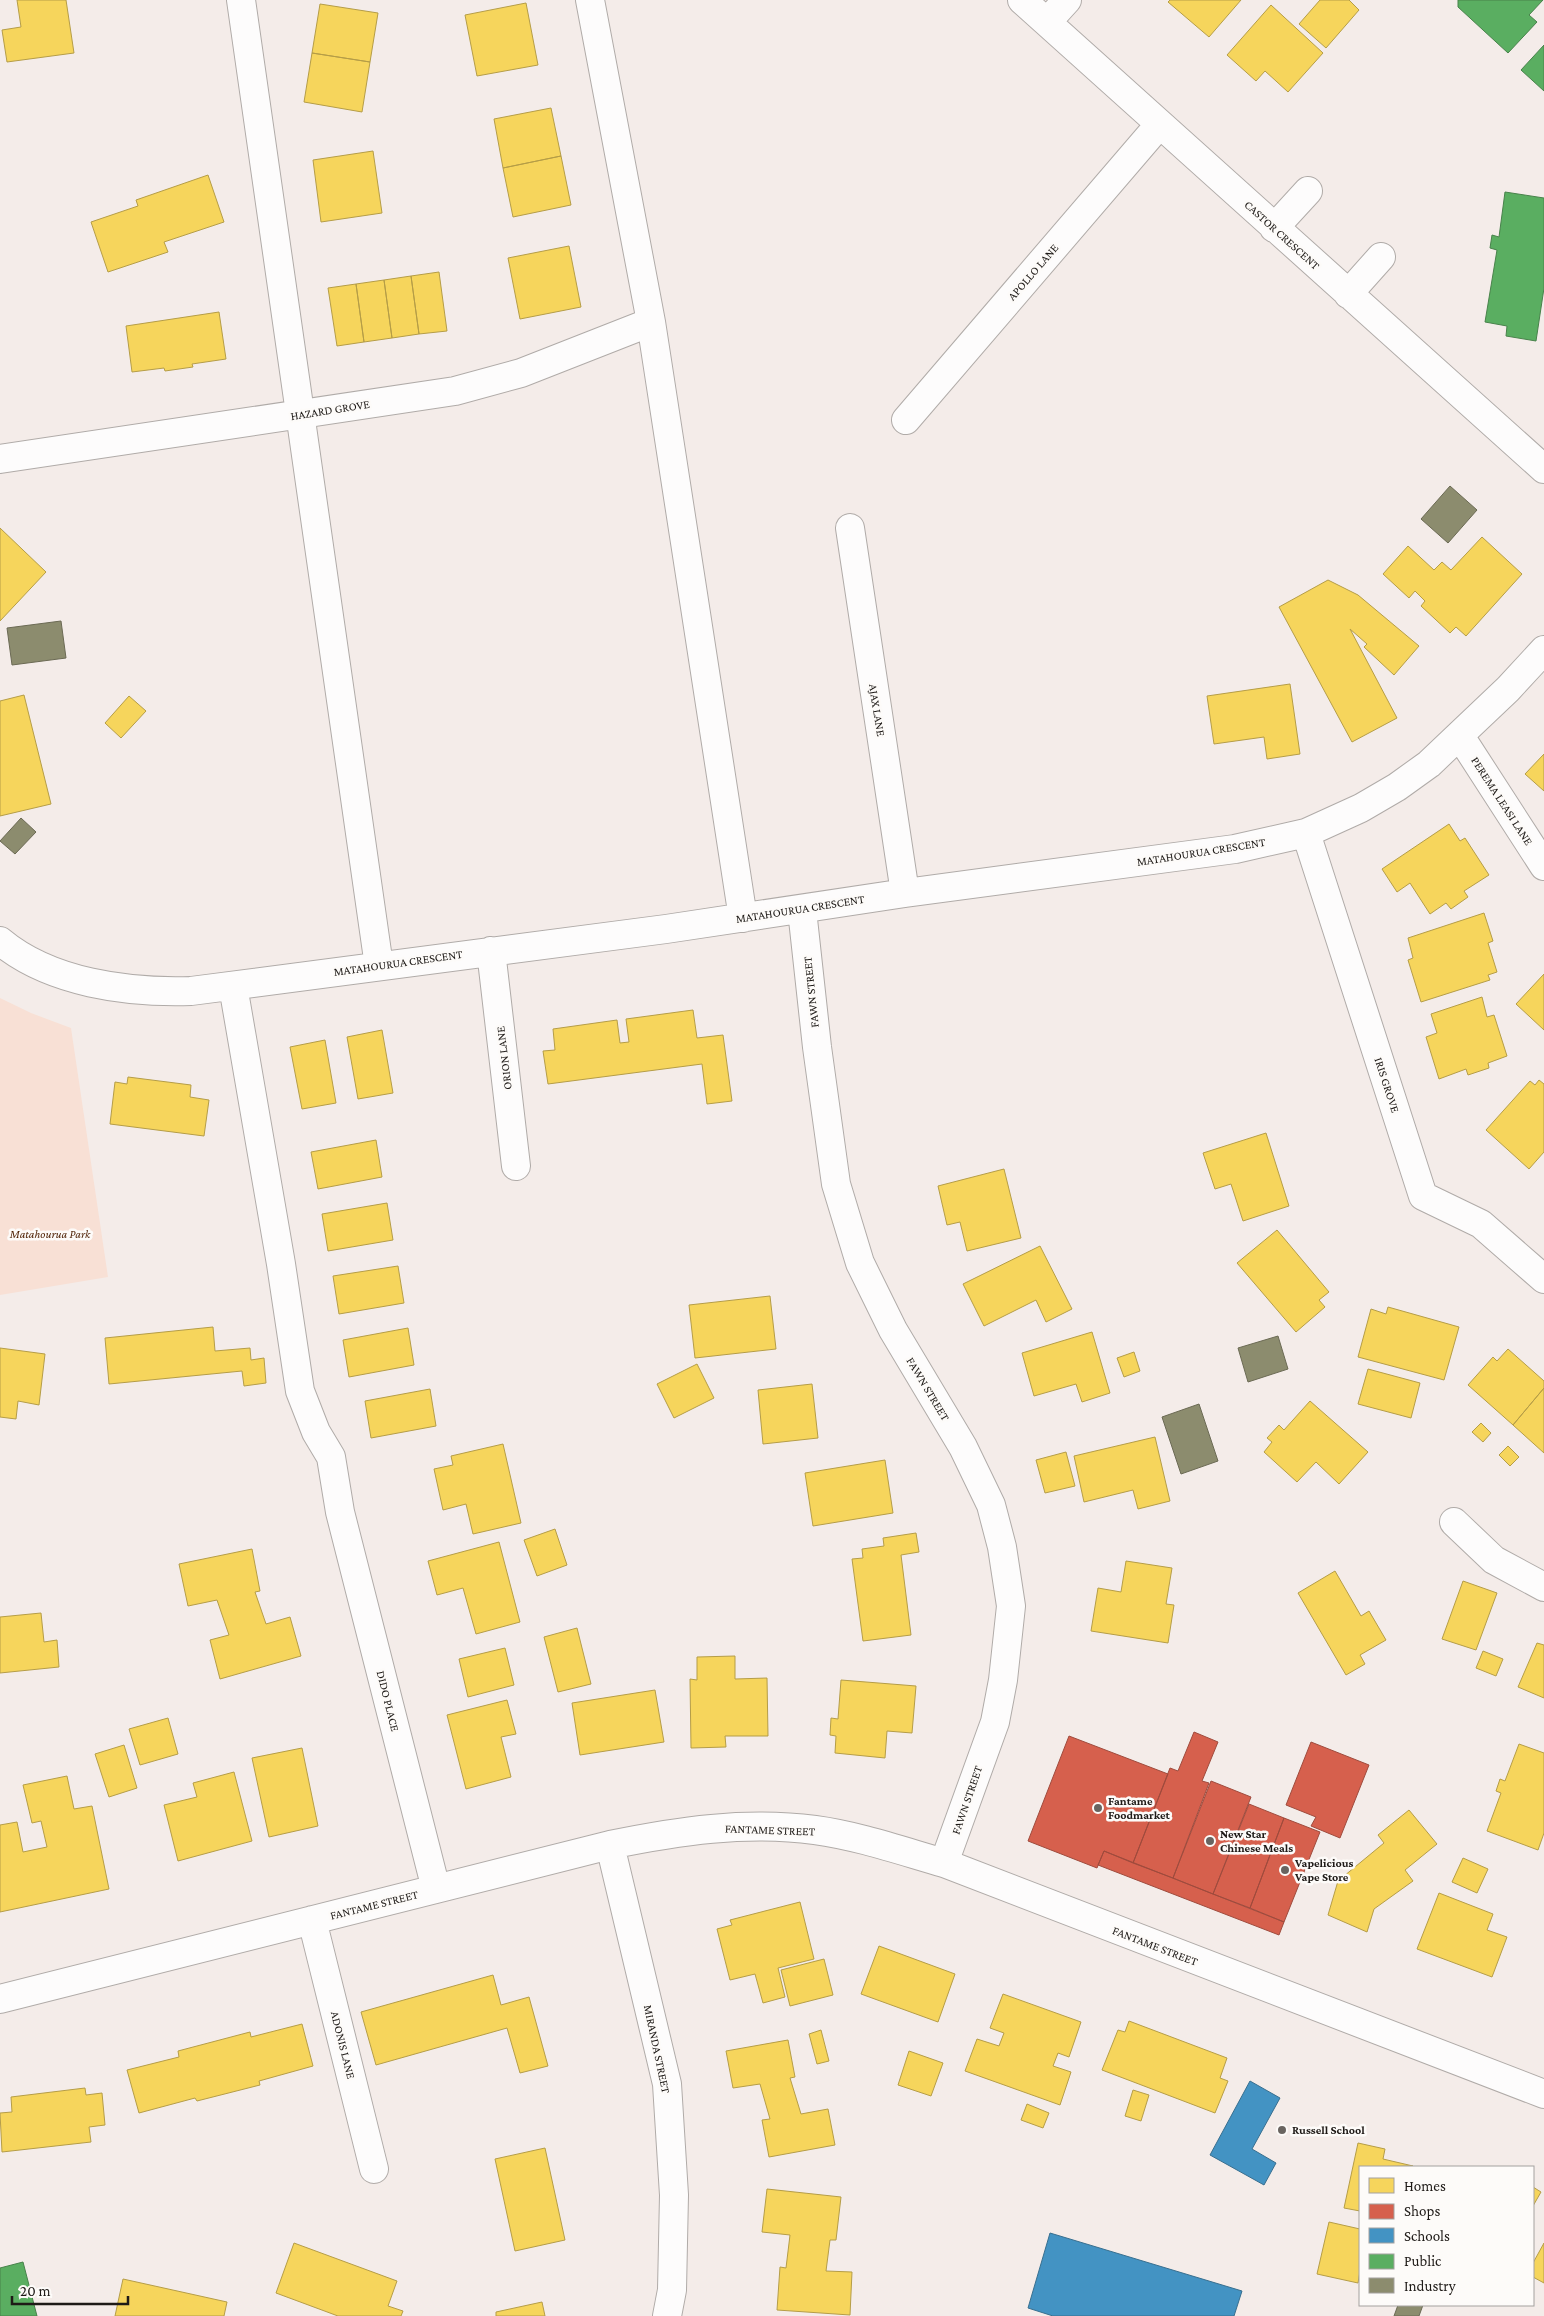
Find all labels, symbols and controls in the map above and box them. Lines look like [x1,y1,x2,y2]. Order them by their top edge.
street label: CASTOR CRESCENT [1241,198,1323,273]
street label: APOLLO LANE [1005,241,1062,303]
street label: HAZARD GROVE [289,397,371,423]
street label: AJAX LANE [866,683,888,738]
street label: PEREMA LEASI LANE [1468,754,1536,848]
street label: MATAHOURUA CRESCENT [1136,835,1267,869]
street label: MATAHOURUA CRESCENT [735,892,866,926]
street label: MATAHOURUA CRESCENT [333,947,464,979]
street label: FAWN STREET [800,955,822,1028]
street label: ORION LANE [493,1025,515,1090]
street label: IRIS GROVE [1372,1056,1403,1115]
park label: Matahourua Park [9,1227,91,1241]
street label: FAWN STREET [904,1355,953,1424]
street label: DIDO PLACE [374,1669,402,1733]
street label: FAWN STREET [949,1763,985,1836]
place label: Fantame Foodmarket [1108,1794,1171,1822]
marker: Fantame Foodmarket [1092,1802,1104,1814]
street label: FANTAME STREET [725,1821,816,1839]
place label: New Star Chinese Meals [1220,1827,1293,1855]
marker: New Star Chinese Meals [1204,1835,1216,1847]
place label: Vapelicious Vape Store [1294,1856,1353,1884]
marker: Vapelicious Vape Store [1279,1864,1291,1876]
street label: FANTAME STREET [328,1887,420,1923]
street label: FANTAME STREET [1110,1923,1200,1969]
street label: MIRANDA STREET [641,2004,673,2095]
street label: ADONIS LANE [328,2010,358,2081]
place label: Russell School [1292,2123,1365,2137]
marker: Russell School [1276,2124,1288,2136]
legend [1359,2166,1534,2306]
text: Homes [1404,2178,1446,2194]
text: Shops [1404,2203,1440,2220]
text: Schools [1404,2228,1450,2244]
text: Public [1404,2253,1442,2269]
scale bar [12,2274,129,2306]
text: Industry [1404,2278,1456,2295]
text: 20 m [20,2283,51,2299]

